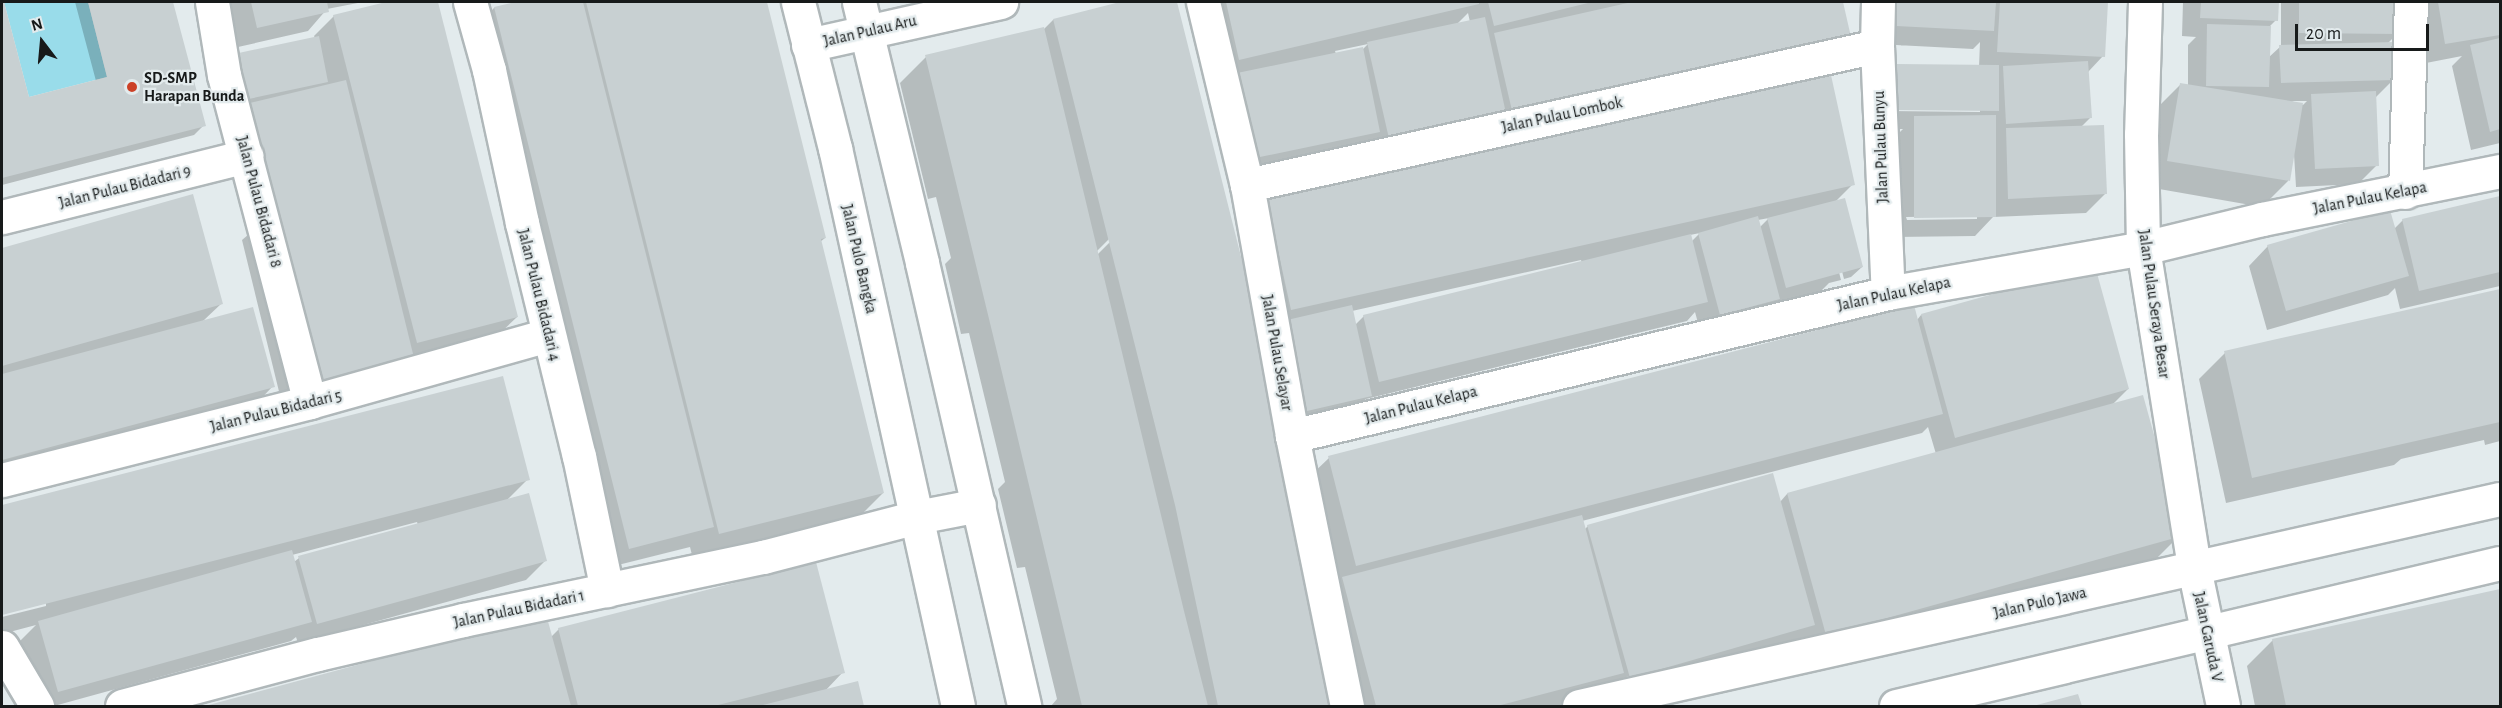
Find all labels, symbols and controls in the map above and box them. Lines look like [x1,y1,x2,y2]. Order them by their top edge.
street label: Jalan Pulau Aru [822,11,918,51]
north arrow [12,12,72,72]
scale bar [2298,12,2432,50]
text: N [29,15,45,34]
text: 20 m [2306,25,2341,43]
place label: SD-SMP Harapan Bunda [144,68,244,106]
marker: SD-SMP Harapan Bunda [125,80,139,94]
street label: Jalan Pulau Bunyu [1869,91,1893,203]
street label: Jalan Pulau Lombok [1500,93,1624,137]
street label: Jalan Pulau Bidadari 8 [232,134,286,270]
street label: Jalan Pulau Bidadari 9 [57,161,193,213]
street label: Jalan Pulau Kelapa [2312,178,2428,218]
street label: Jalan Pulo Bangka [837,203,881,315]
street label: Jalan Pulau Bidadari 4 [513,227,565,363]
street label: Jalan Pulau Seraya Besar [2134,228,2174,380]
street label: Jalan Pulau Kelapa [1836,273,1952,315]
street label: Jalan Pulau Selayar [1257,294,1297,412]
street label: Jalan Pulau Kelapa [1363,382,1479,428]
street label: Jalan Pulau Bidadari 5 [208,385,344,437]
street label: Jalan Pulo Jawa [1992,583,2088,623]
street label: Jalan Pulau Bidadari 1 [452,586,586,632]
street label: Jalan Garuda V [2189,590,2227,684]

